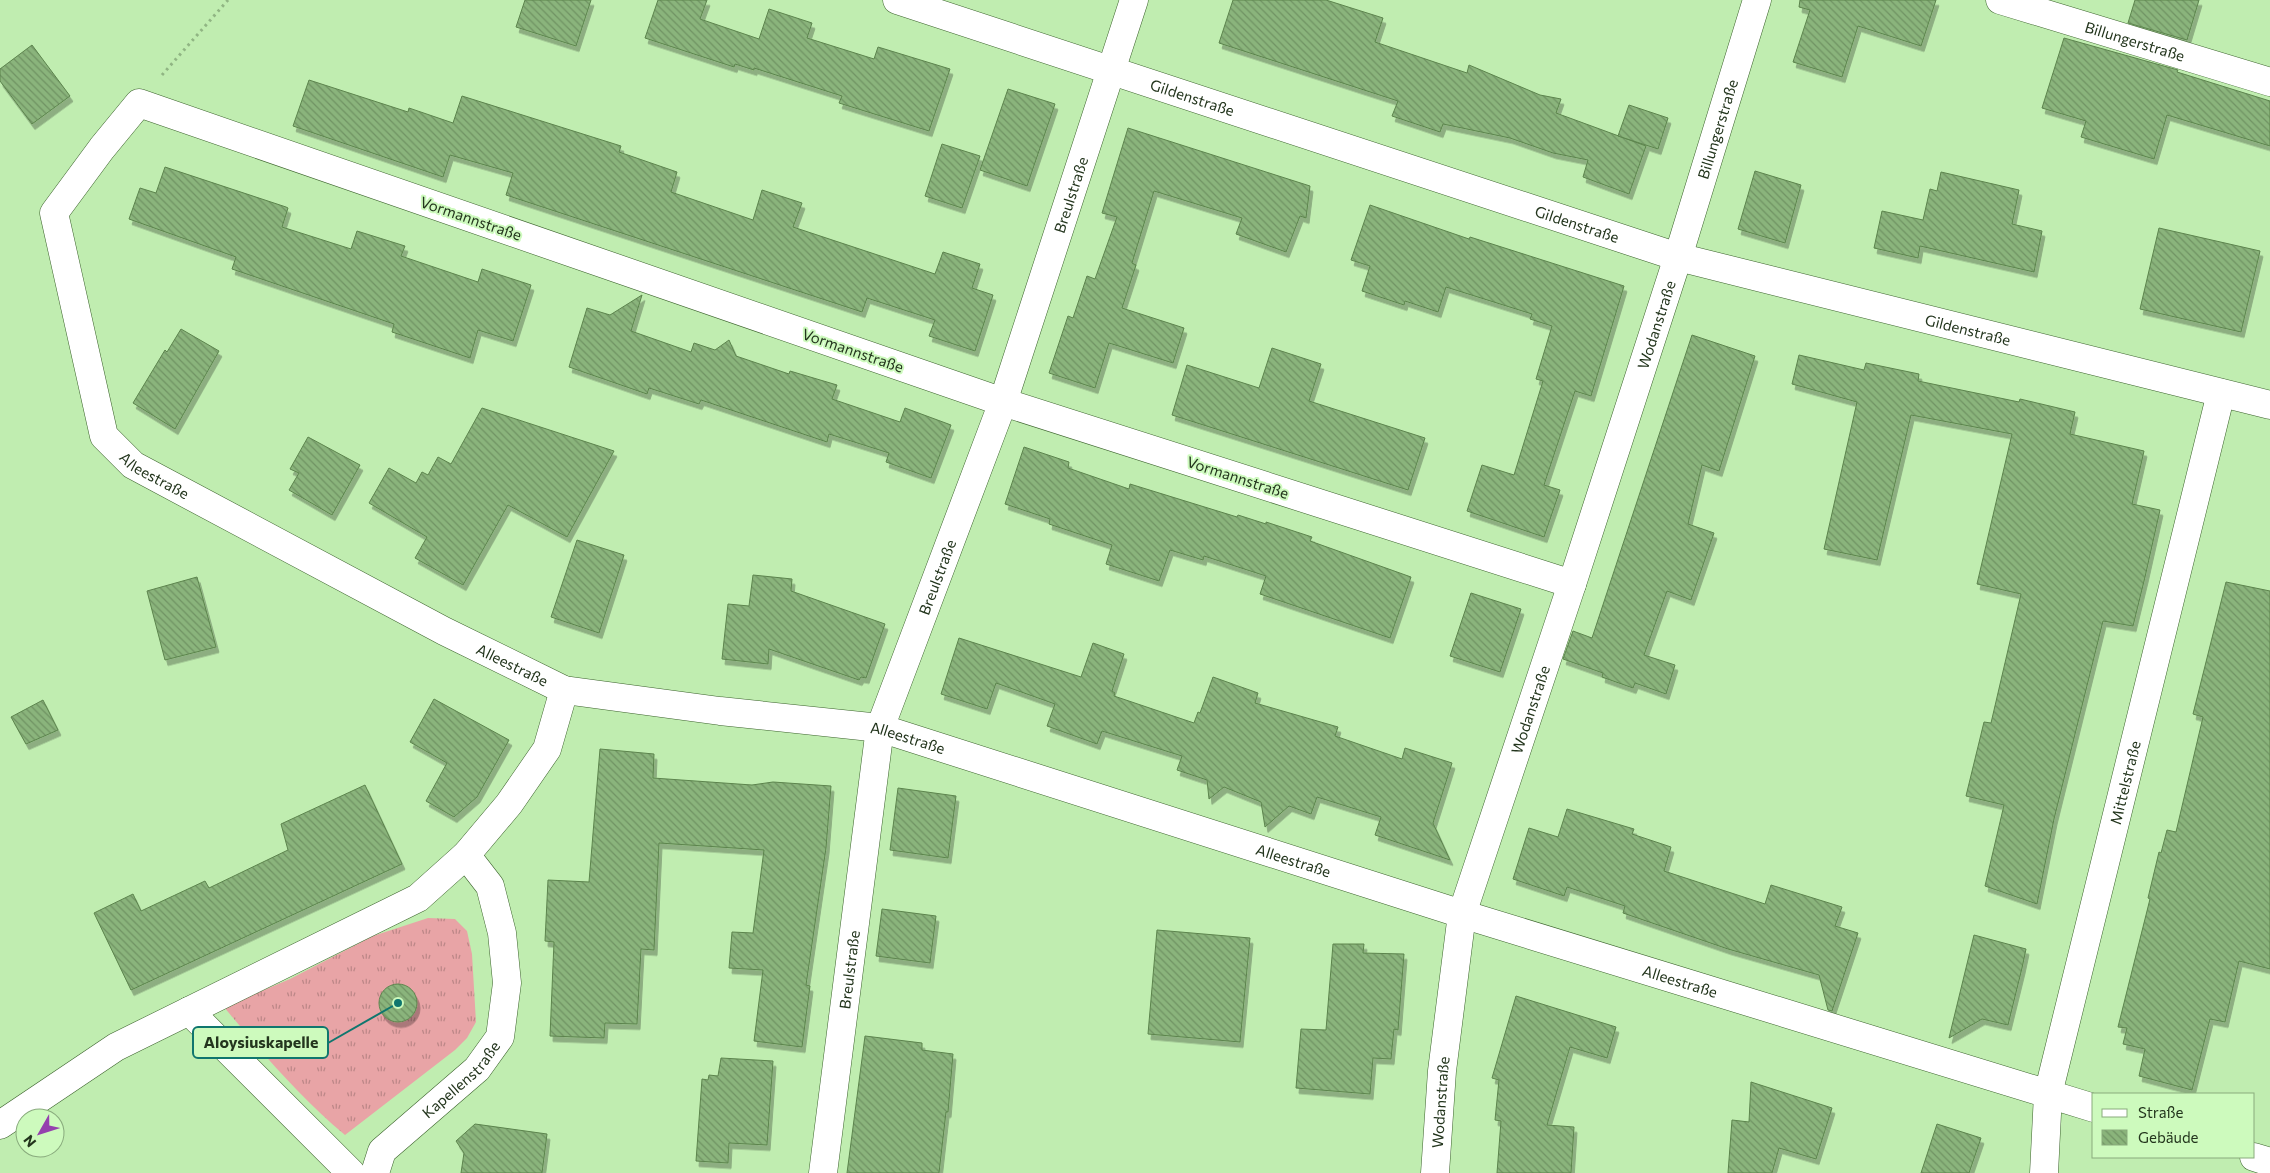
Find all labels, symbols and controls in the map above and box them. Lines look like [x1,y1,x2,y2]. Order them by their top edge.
street label: Billungerstraße [2083,17,2187,65]
street label: Gildenstraße [1148,75,1237,119]
street label: Billungerstraße [1694,77,1741,181]
street label: Breulstraße [1050,154,1091,235]
street label: Vormannstraße [418,192,524,244]
street label: Gildenstraße [1533,202,1622,246]
street label: Wodanstraße [1633,278,1679,371]
street label: Gildenstraße [1923,310,2013,349]
street label: Vormannstraße [800,324,906,376]
street label: Alleestraße [116,448,192,502]
street label: Vormannstraße [1185,452,1291,502]
street label: Breulstraße [915,537,959,617]
street label: Alleestraße [474,639,551,690]
street label: Wodanstraße [1507,663,1553,756]
street label: Alleestraße [870,718,948,757]
street label: Mittelstraße [2106,739,2144,826]
street label: Alleestraße [1254,840,1333,881]
street label: Breulstraße [835,929,863,1010]
street label: Alleestraße [1640,961,1720,1001]
callout: Aloysiuskapelle [193,1027,328,1058]
text: Aloysiuskapelle [204,1032,318,1051]
street label: Kapellenstraße [418,1037,503,1121]
street label: Wodanstraße [1428,1055,1453,1149]
legend [2092,1093,2255,1158]
text: Straße [2138,1103,2184,1121]
north arrow [15,1108,65,1158]
text: Gebäude [2138,1128,2199,1146]
text: N [20,1132,39,1151]

